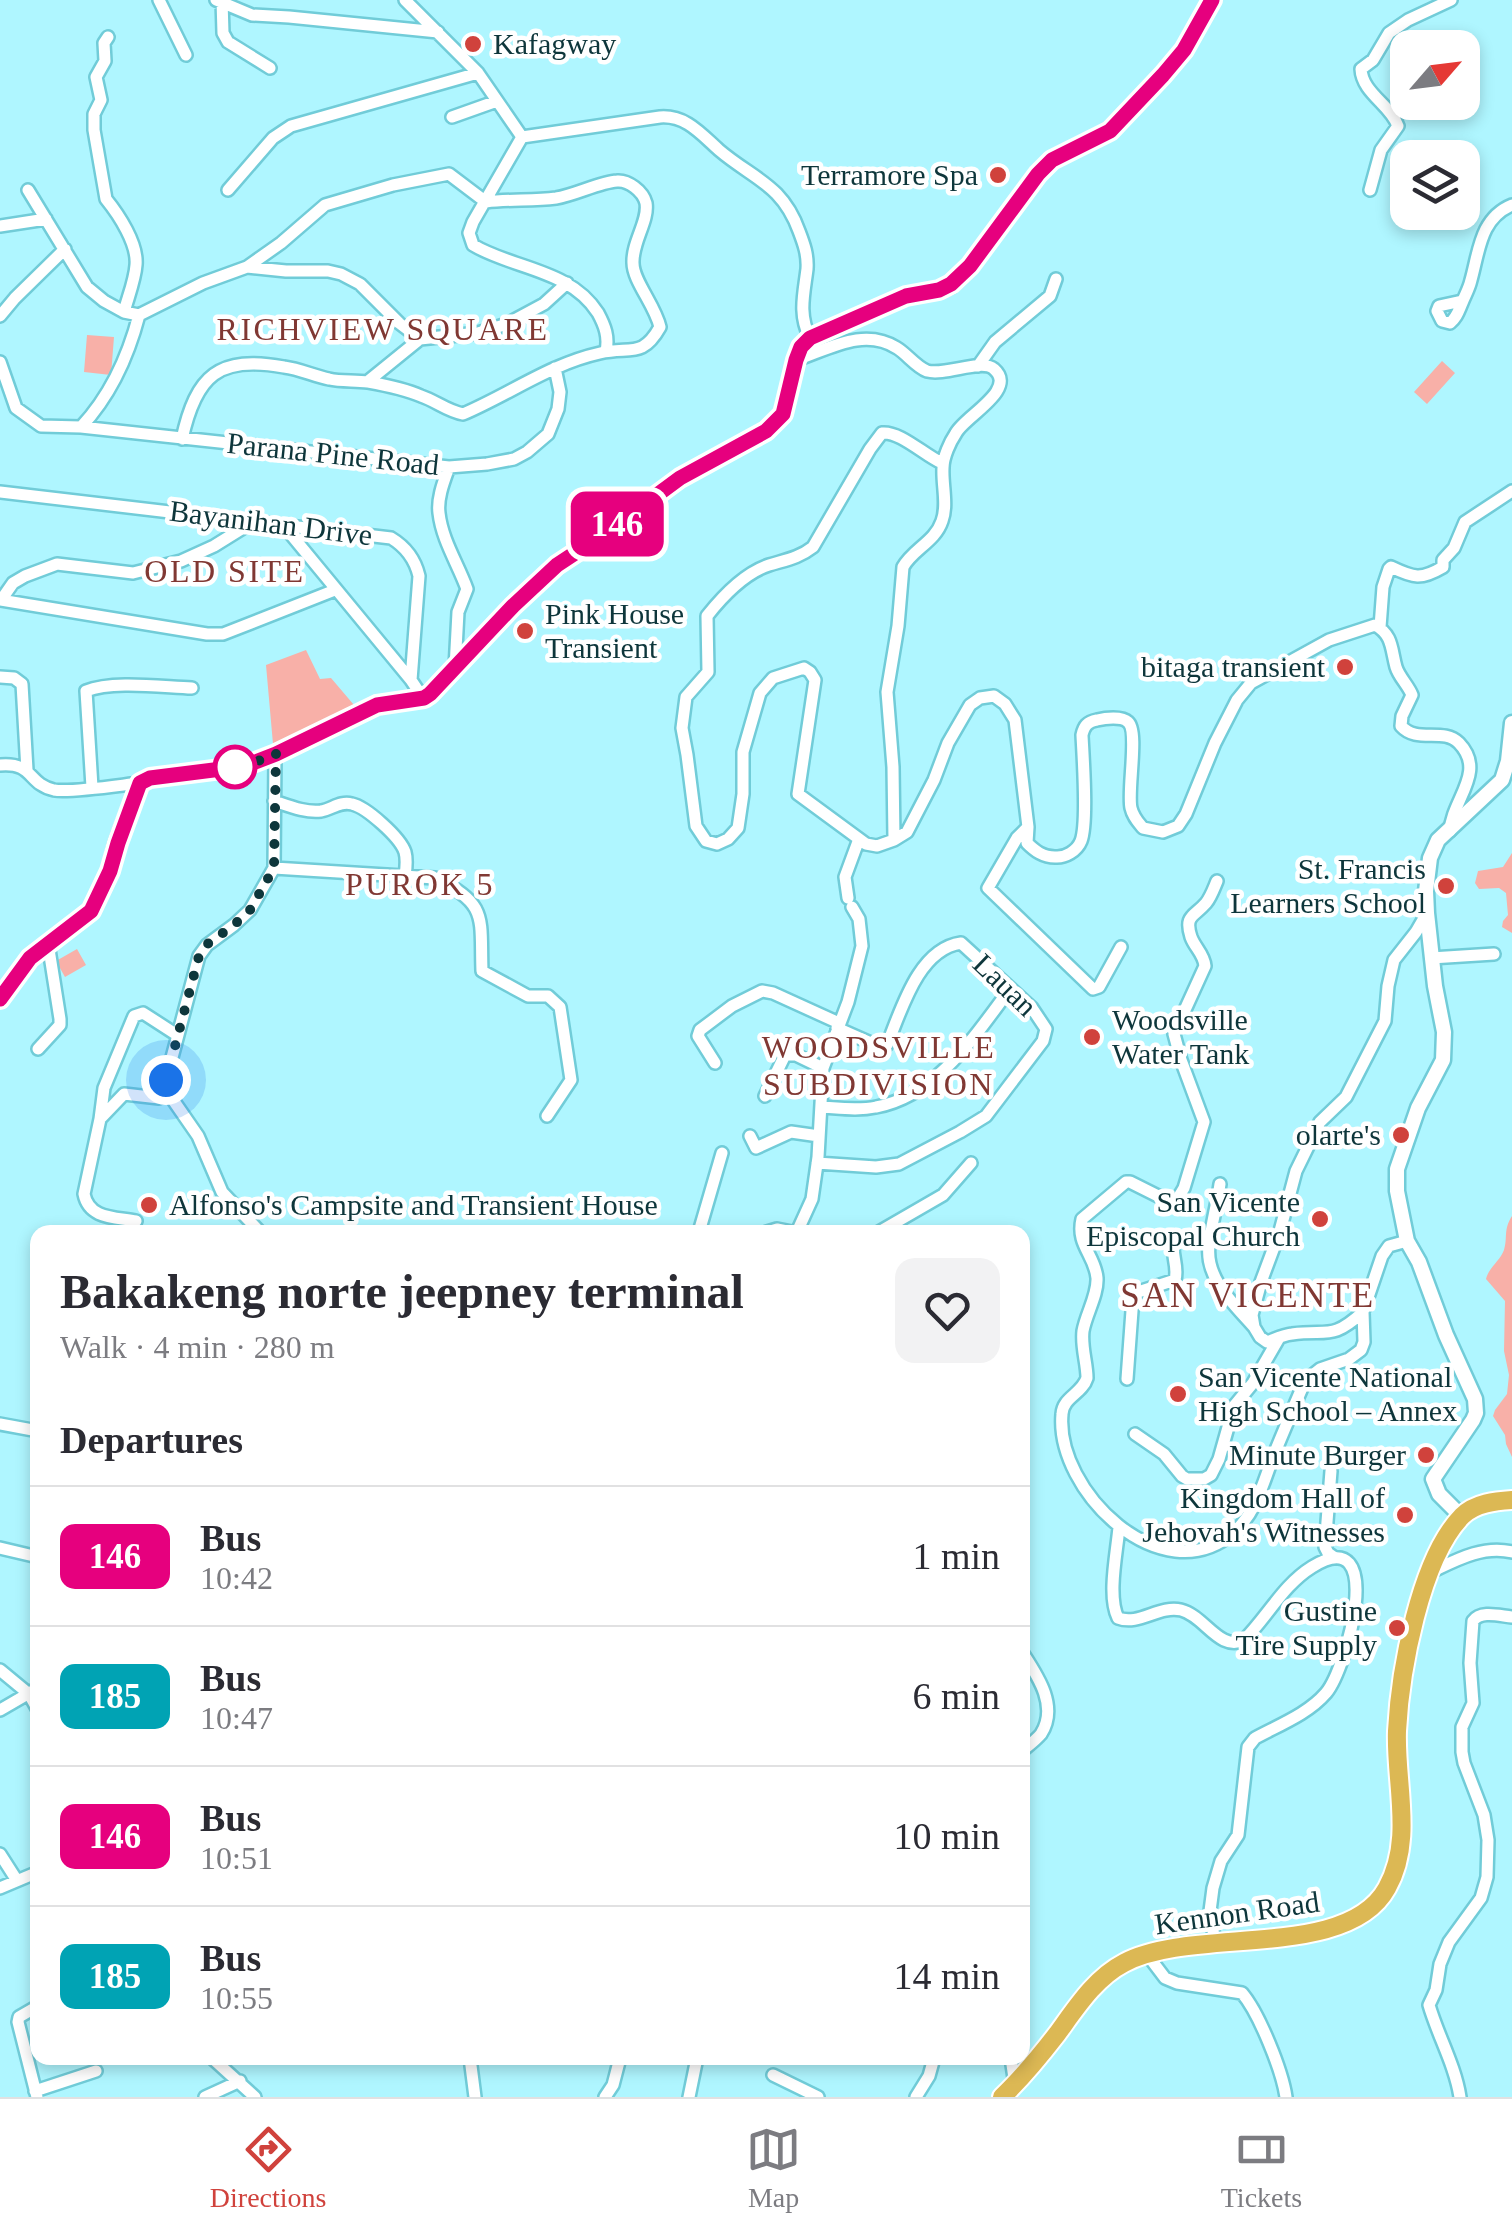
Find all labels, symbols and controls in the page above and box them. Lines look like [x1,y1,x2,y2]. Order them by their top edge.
place label: Kafagway [493,27,616,60]
north arrow [1390,30,1480,120]
map controls [1390,30,1480,230]
marker: Kafagway [462,33,484,55]
button: layers [1390,140,1480,230]
place label: Terramore Spa [801,158,978,191]
marker: Terramore Spa [987,164,1009,186]
district label: RICHVIEW SQUARE [217,311,549,347]
street label: Parana Pine Road [225,426,441,481]
line badge: 146 [560,492,674,556]
street label: Bayanihan Drive [168,494,374,551]
text: 146 [591,505,643,544]
district label: OLD SITE [144,553,306,589]
place label: Pink House Transient [545,597,684,664]
marker: Pink House Transient [514,620,536,642]
place label: bitaga transient [1141,650,1326,683]
marker: bitaga transient [1334,656,1356,678]
unlabelled marker [214,746,256,788]
place label: St. Francis Learners School [1230,852,1426,919]
district label: PUROK 5 [345,866,495,902]
marker: St. Francis Learners School [1435,875,1457,897]
street label: Lauan [967,947,1044,1023]
place label: Woodsville Water Tank [1112,1003,1249,1070]
marker: Woodsville Water Tank [1081,1026,1103,1048]
district label: WOODSVILLE SUBDIVISION [762,1029,996,1102]
your location [141,1055,191,1105]
place label: olarte's [1296,1118,1381,1151]
marker: olarte's [1390,1124,1412,1146]
place label: San Vicente Episcopal Church [1086,1185,1300,1252]
place label: Alfonso's Campsite and Transient House [169,1188,658,1221]
marker: Alfonso's Campsite and Transient House [138,1194,160,1216]
marker: San Vicente Episcopal Church [1309,1208,1331,1230]
button: heart [895,1258,1000,1363]
text: Bakakeng norte jeepney terminal [60,1265,744,1318]
district label: SAN VICENTE [1120,1276,1376,1315]
text: Walk · 4 min · 280 m [60,1329,335,1365]
place label: San Vicente National High School – Annex [1198,1360,1457,1427]
marker: San Vicente National High School – Annex [1167,1383,1189,1405]
text: Departures [60,1419,243,1461]
place label: Minute Burger [1229,1438,1406,1471]
marker: Minute Burger [1415,1444,1437,1466]
place label: Kingdom Hall of Jehovah's Witnesses [1142,1481,1385,1548]
marker: Kingdom Hall of Jehovah's Witnesses [1394,1504,1416,1526]
text: Bus [200,1517,261,1559]
text: 1 min [912,1535,1000,1577]
text: 146 [89,1537,141,1576]
text: 10:42 [200,1560,273,1596]
place label: Gustine Tire Supply [1236,1594,1377,1661]
marker: Gustine Tire Supply [1386,1617,1408,1639]
text: Bus [200,1657,261,1699]
text: 6 min [912,1675,1000,1717]
text: 185 [89,1677,141,1716]
text: 10:47 [200,1700,273,1736]
text: Bus [200,1797,261,1839]
text: 10 min [893,1815,1000,1857]
text: 146 [89,1817,141,1856]
text: 10:51 [200,1840,273,1876]
street label: Kennon Road [1153,1885,1321,1940]
text: Bus [200,1937,261,1979]
text: 14 min [893,1955,1000,1997]
text: 185 [89,1957,141,1996]
text: 10:55 [200,1980,273,2016]
tab: Directions [210,2122,326,2214]
tab: Map [746,2122,801,2214]
tab: Tickets [1221,2122,1302,2214]

